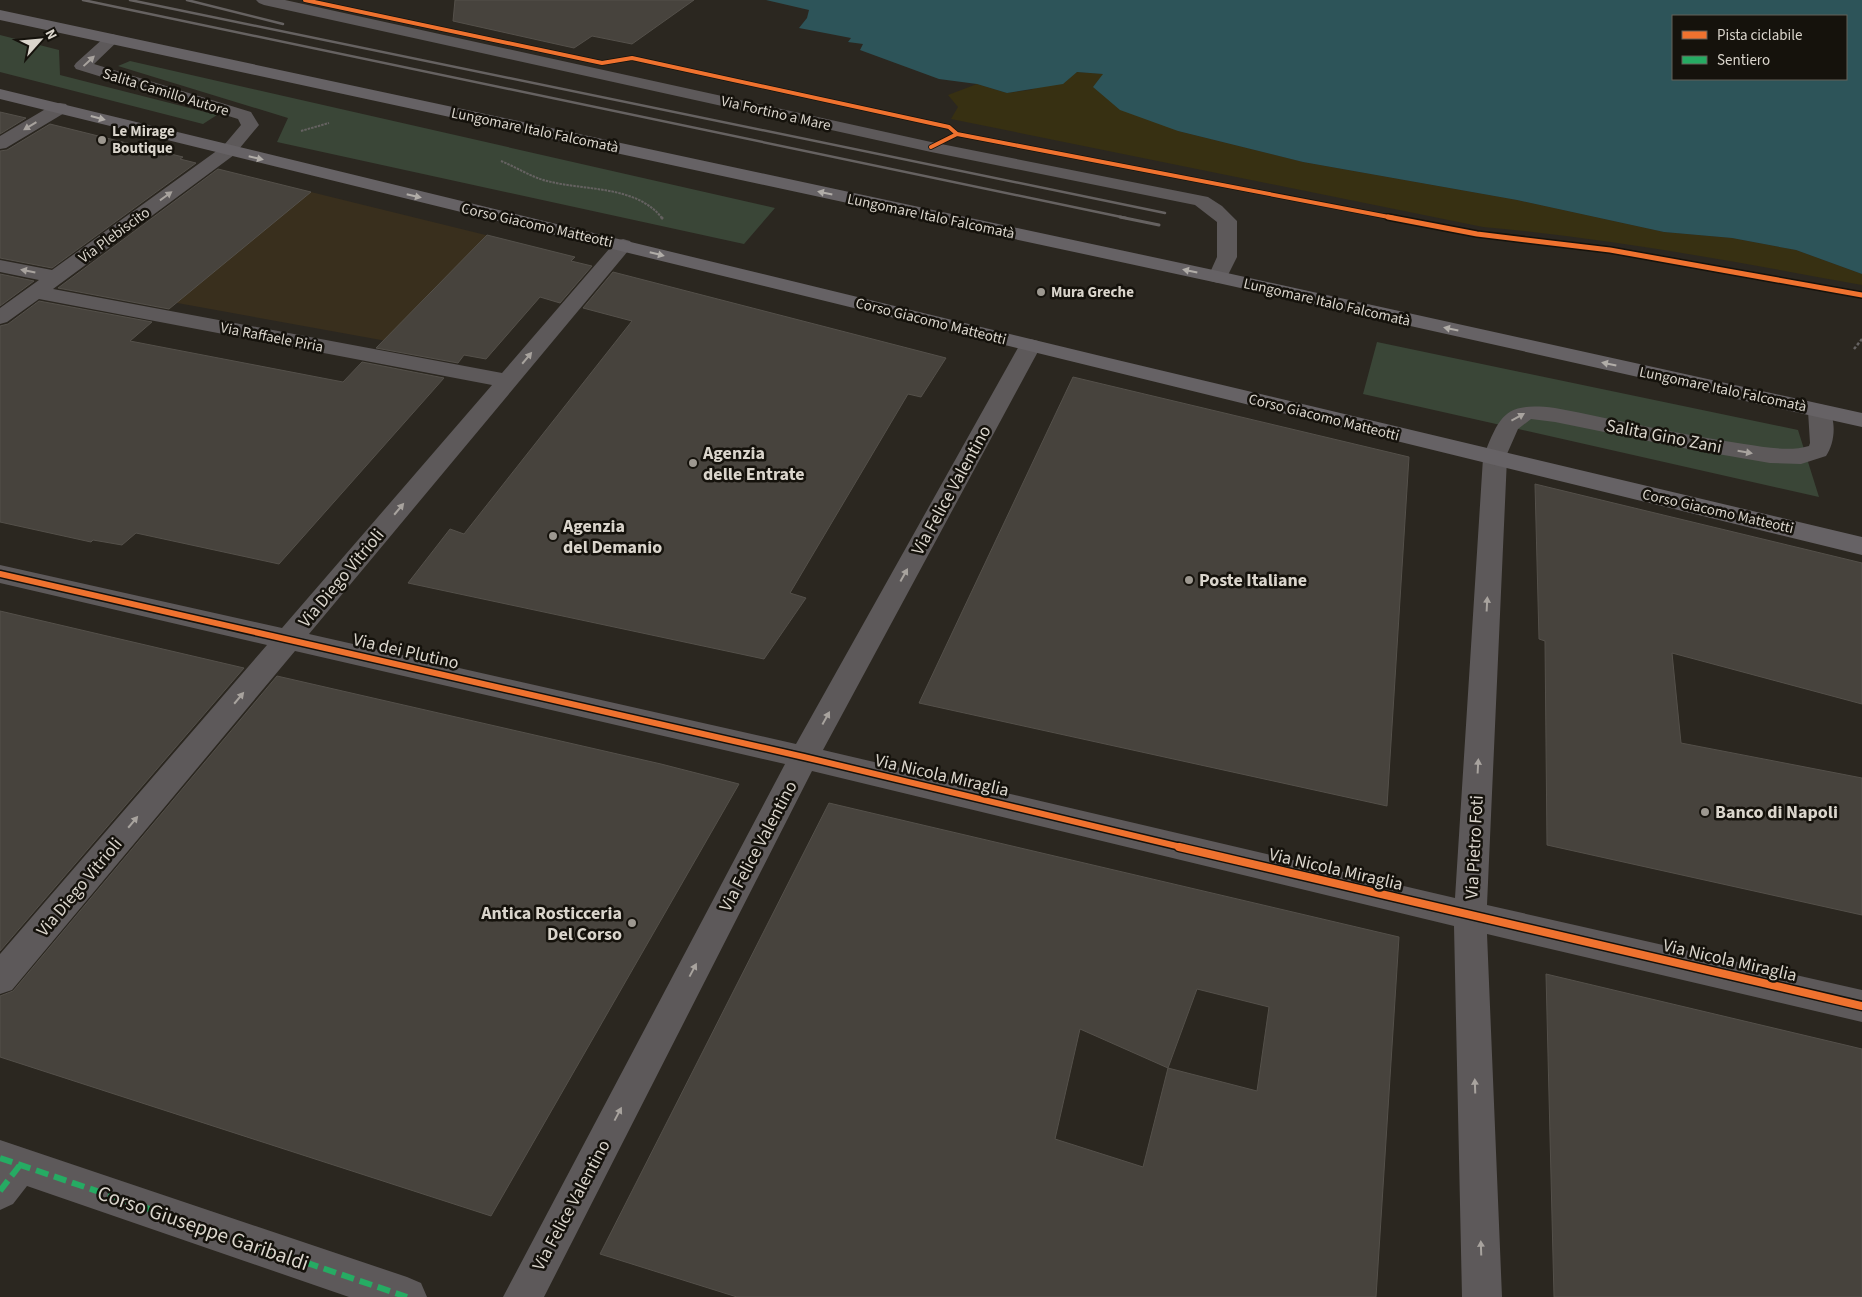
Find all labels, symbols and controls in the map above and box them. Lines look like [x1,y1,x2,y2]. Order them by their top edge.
north arrow [15,15,65,65]
legend [1672,15,1847,80]
text: Pista ciclabile [1717,25,1802,46]
text: N [40,26,62,43]
text: Sentiero [1717,50,1770,71]
one-way arrow [83,55,95,66]
street label: Salita Camillo Autore [100,63,232,122]
street label: Via Fortino a Mare [719,91,833,136]
street label: Lungomare Italo Falcomatà [449,102,621,159]
one-way arrow [91,114,106,122]
place label: Le Mirage Boutique [112,121,175,159]
one-way arrow [23,122,36,131]
marker: Le Mirage Boutique [96,134,108,146]
one-way arrow [248,154,263,162]
street label: Lungomare Italo Falcomatà [845,188,1017,245]
one-way arrow [818,189,833,197]
one-way arrow [159,191,173,201]
one-way arrow [407,192,422,200]
street label: Corso Giacomo Matteotti [459,198,615,253]
street label: Via Plebiscito [74,202,154,268]
one-way arrow [650,250,665,258]
one-way arrow [20,267,36,275]
one-way arrow [1182,267,1197,275]
street label: Lungomare Italo Falcomatà [1241,273,1412,332]
place label: Mura Greche [1051,282,1134,303]
marker: Mura Greche [1035,286,1047,298]
street label: Corso Giacomo Matteotti [853,293,1008,350]
street label: Via Raffaele Piria [219,317,325,358]
one-way arrow [1443,325,1458,333]
one-way arrow [522,352,533,365]
one-way arrow [1602,360,1617,368]
street label: Lungomare Italo Falcomatà [1637,361,1809,418]
street label: Corso Giacomo Matteotti [1246,389,1401,446]
one-way arrow [1510,413,1525,421]
street label: Salita Gino Zani [1604,413,1724,460]
street label: Via Felice Valentino [905,421,997,560]
place label: Agenzia delle Entrate [702,441,805,487]
one-way arrow [1737,449,1753,457]
marker: Agenzia delle Entrate [687,457,699,469]
street label: Corso Giacomo Matteotti [1640,484,1796,539]
one-way arrow [394,503,405,516]
place label: Agenzia del Demanio [562,514,662,560]
street label: Via Diego Vitrioli [293,524,390,633]
marker: Agenzia del Demanio [547,530,559,542]
one-way arrow [900,568,908,583]
place label: Poste Italiane [1199,568,1307,593]
marker: Poste Italiane [1183,574,1195,586]
one-way arrow [1484,596,1492,612]
street label: Via dei Plutino [350,627,461,676]
one-way arrow [233,692,244,705]
one-way arrow [822,711,830,725]
street label: Via Nicola Miraglia [872,748,1011,803]
one-way arrow [1475,758,1483,774]
street label: Via Felice Valentino [713,776,803,916]
street label: Via Pietro Foti [1459,795,1490,900]
place label: Banco di Napoli [1715,800,1838,825]
marker: Banco di Napoli [1699,806,1711,818]
one-way arrow [128,816,139,829]
street label: Via Diego Vitrioli [31,833,128,942]
street label: Via Nicola Miraglia [1266,842,1405,897]
place label: Antica Rosticceria Del Corso [480,901,622,947]
marker: Antica Rosticceria Del Corso [626,917,638,929]
street label: Via Nicola Miraglia [1660,933,1799,988]
one-way arrow [689,963,697,977]
one-way arrow [1471,1078,1479,1094]
one-way arrow [614,1107,622,1121]
street label: Via Felice Valentino [526,1135,616,1275]
street label: Corso Giuseppe Garibaldi [93,1178,313,1278]
one-way arrow [1476,1240,1484,1256]

